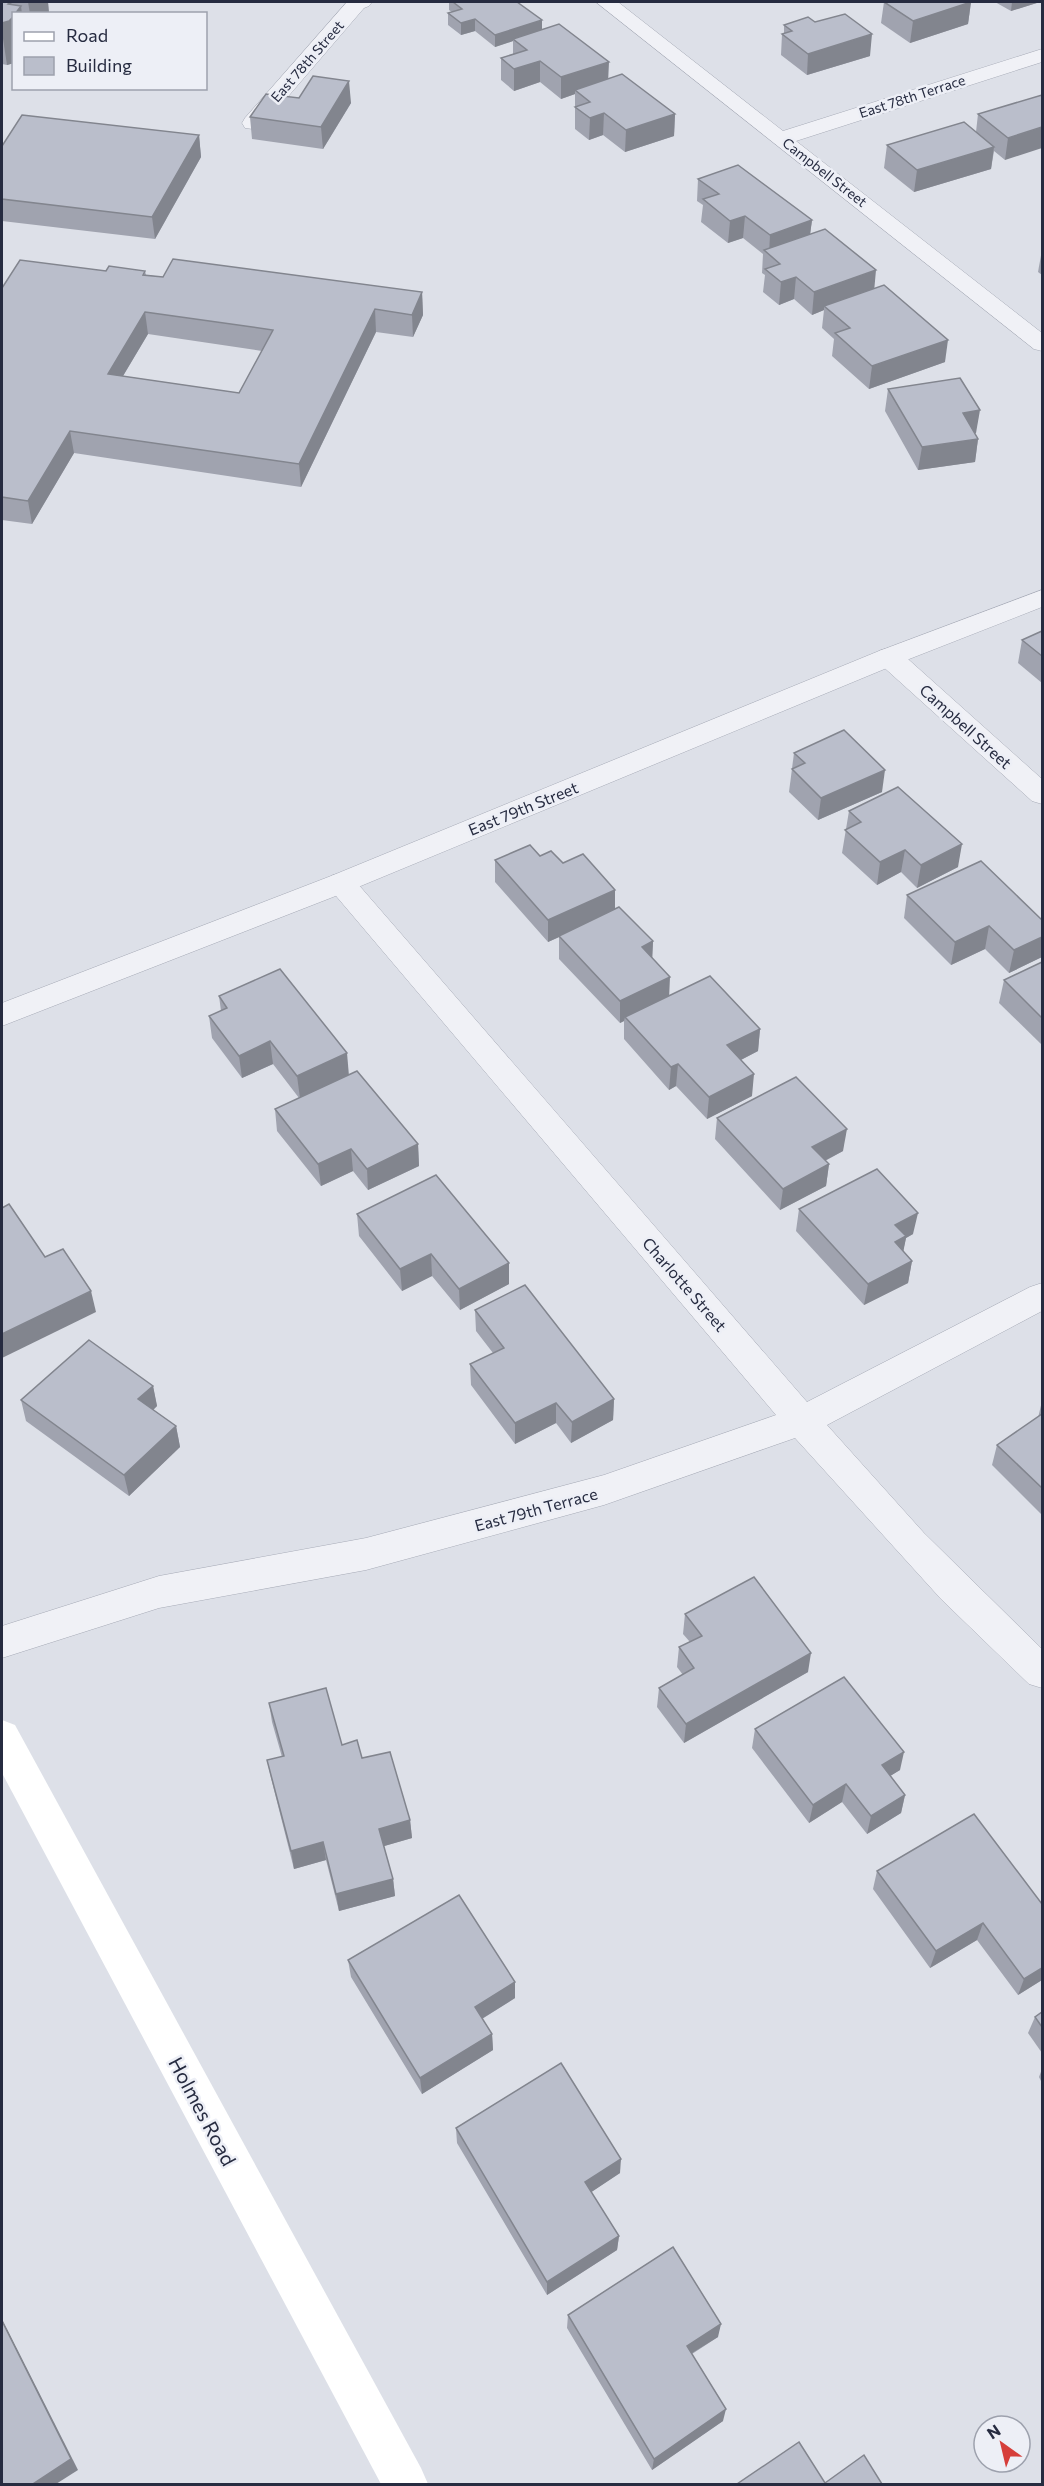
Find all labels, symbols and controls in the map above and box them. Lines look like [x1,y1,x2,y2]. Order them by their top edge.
legend [12,12,207,90]
street label: East 78th Street [267,17,347,105]
text: Road [66,24,108,46]
text: Building [66,54,132,76]
street label: East 78th Terrace [857,71,967,121]
street label: Campbell Street [779,134,871,210]
street label: Campbell Street [916,680,1016,773]
street label: East 79th Street [465,777,581,839]
street label: Charlotte Street [639,1233,731,1335]
street label: East 79th Terrace [472,1483,600,1535]
street label: Holmes Road [164,2053,242,2169]
north arrow [972,2414,1032,2474]
text: N [983,2420,1004,2442]

